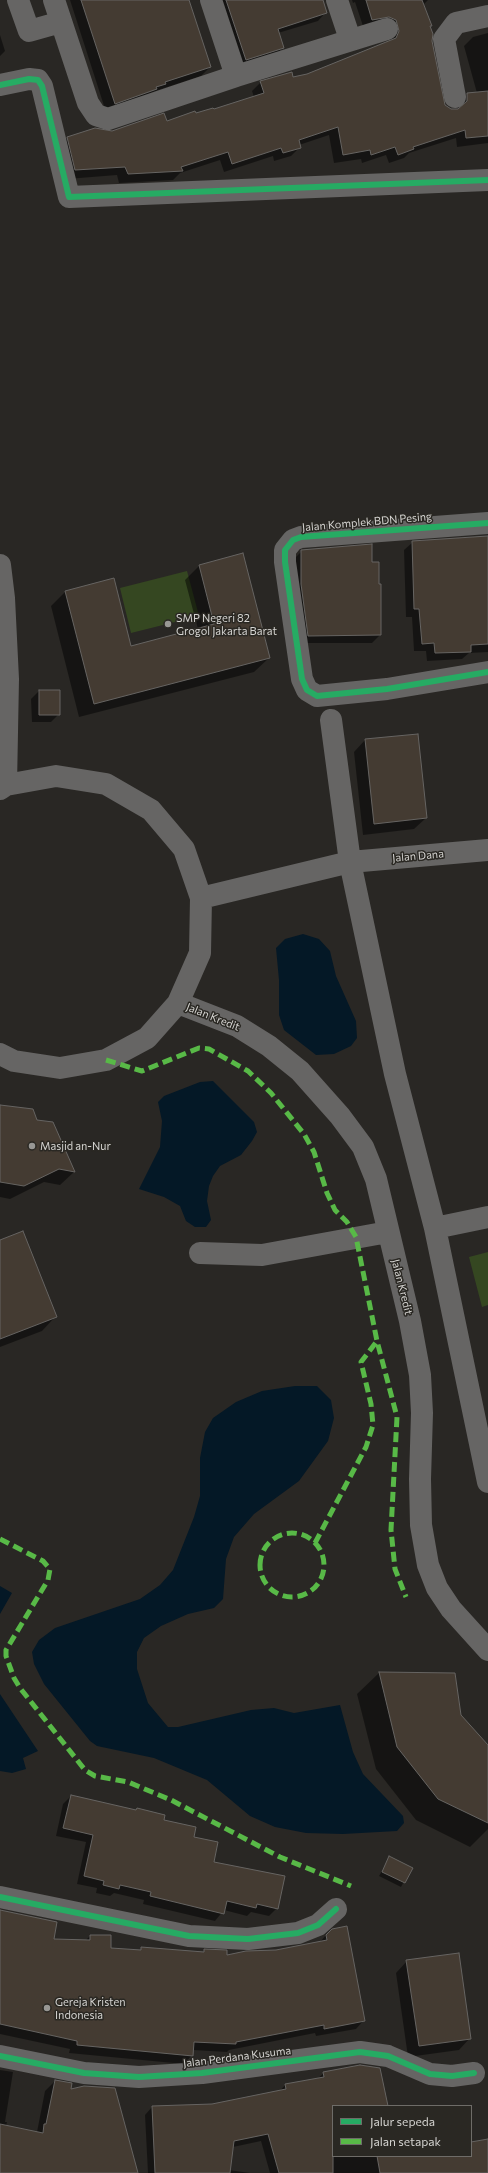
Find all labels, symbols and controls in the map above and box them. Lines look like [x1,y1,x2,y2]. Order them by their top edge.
street label: Jalan Komplek BDN Pesing [301,510,433,534]
place label: SMP Negeri 82 Grogol Jakarta Barat [176,611,277,637]
marker: SMP Negeri 82 Grogol Jakarta Barat [163,619,173,629]
street label: Jalan Dana [392,847,444,865]
street label: Jalan Kredit [184,1000,242,1034]
place label: Masjid an-Nur [40,1139,111,1153]
marker: Masjid an-Nur [27,1141,37,1151]
street label: Jalan Kredit [389,1258,415,1316]
place label: Gereja Kristen Indonesia [55,1995,126,2021]
marker: Gereja Kristen Indonesia [42,2003,52,2013]
street label: Jalan Perdana Kusuma [182,2044,292,2070]
legend [332,2105,472,2157]
text: Jalur sepeda [370,2114,435,2128]
text: Jalan setapak [370,2134,441,2148]

